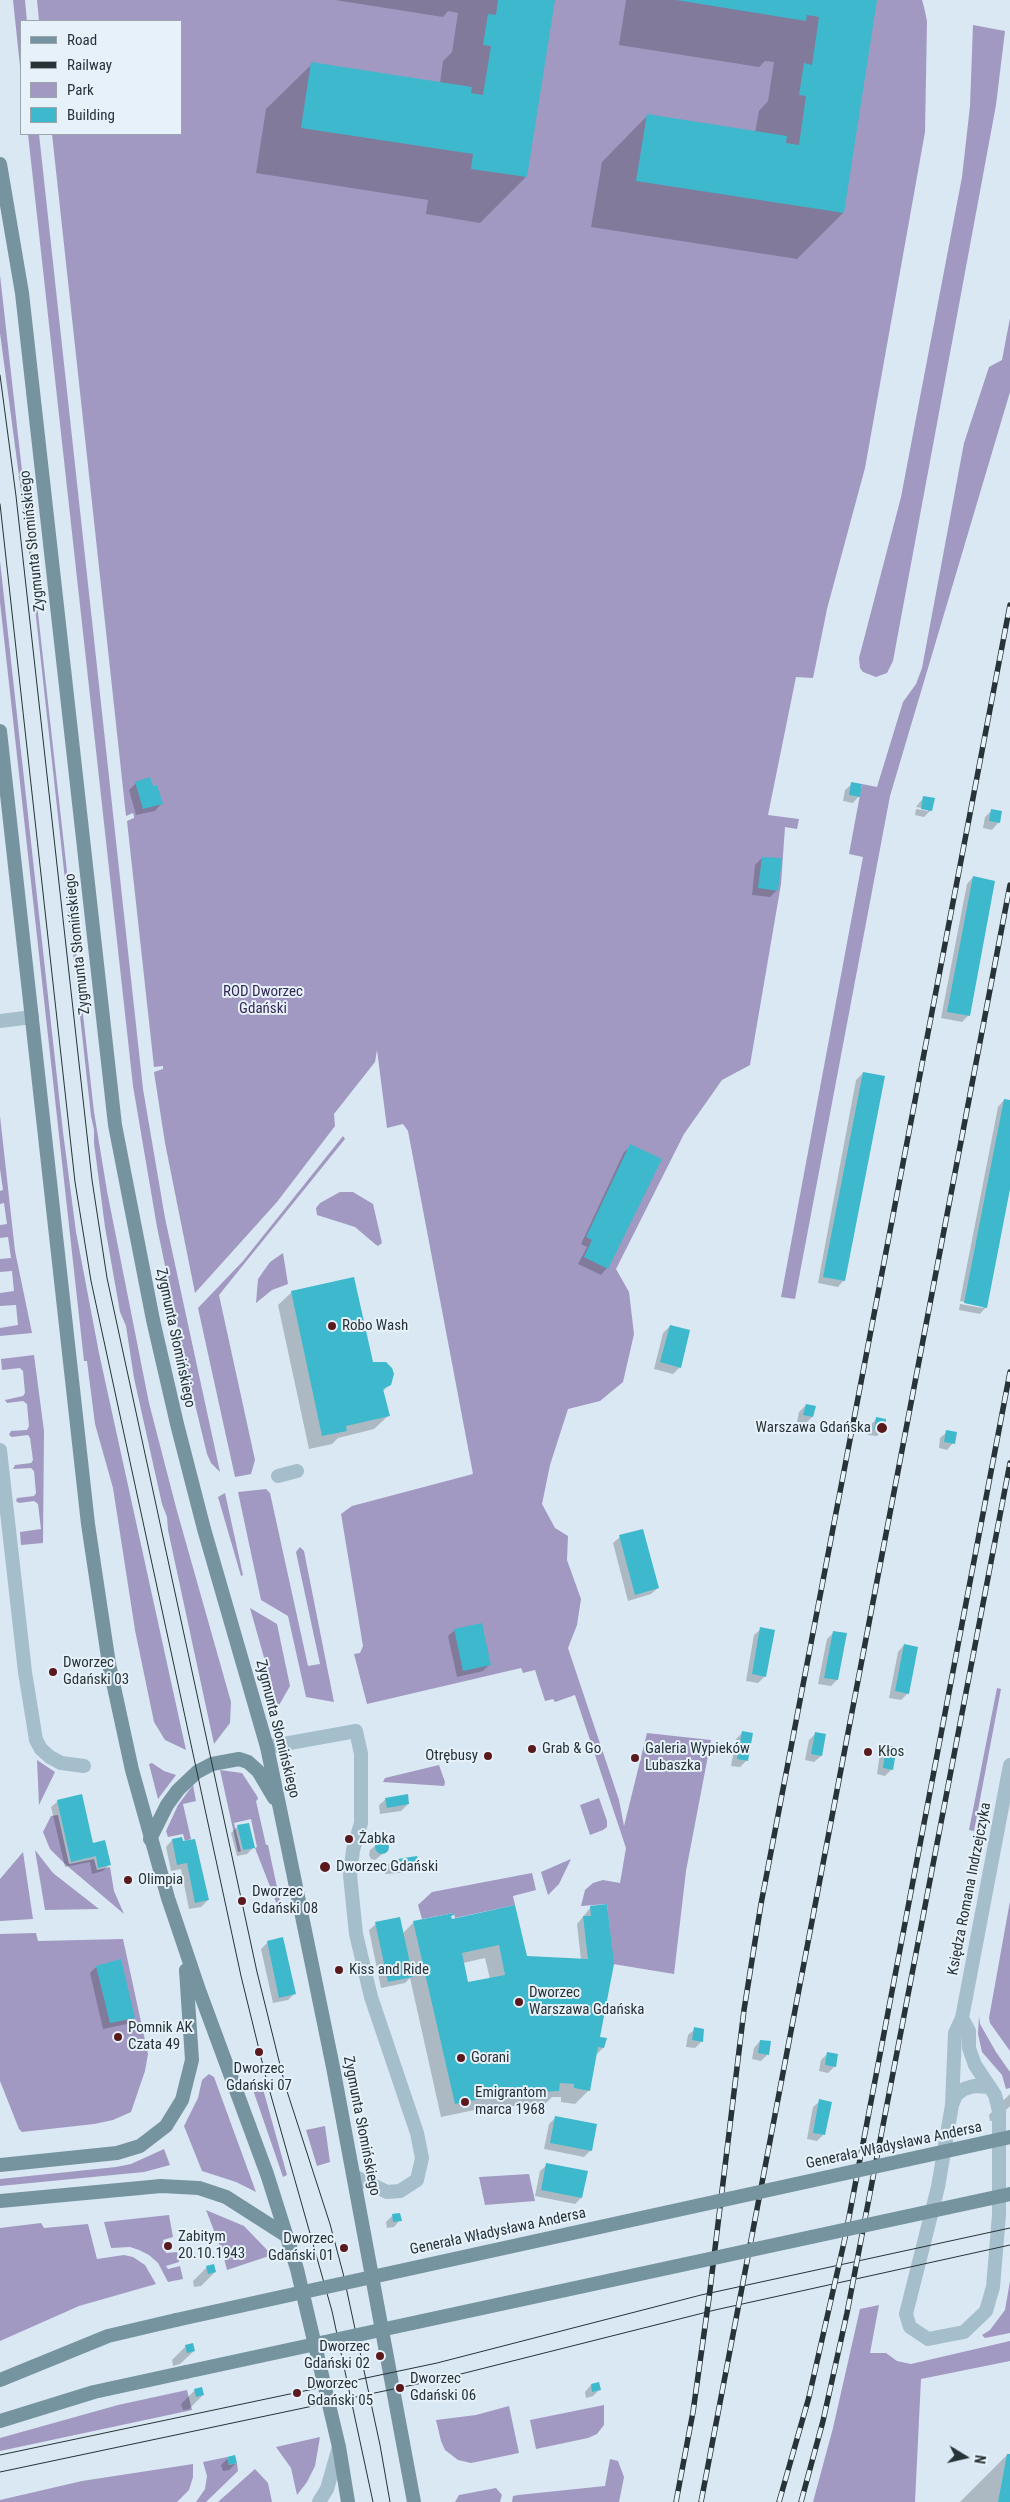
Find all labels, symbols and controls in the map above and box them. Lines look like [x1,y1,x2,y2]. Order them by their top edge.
legend [20,20,182,135]
text: Road [67,31,97,49]
text: Railway [67,56,112,74]
text: Park [67,81,94,99]
text: Building [67,106,115,124]
street label: Zygmunta Słomińskiego [17,469,49,613]
street label: Zygmunta Słomińskiego [62,872,94,1016]
park label: ROD Dworzec Gdański [223,983,303,1018]
street label: Zygmunta Słomińskiego [151,1267,199,1409]
place label: Robo Wash [342,1317,408,1335]
marker: Robo Wash [326,1320,338,1332]
place label: Warszawa Gdańska [756,1419,871,1437]
marker: Warszawa Gdańska [875,1421,889,1435]
place label: Dworzec Gdański 03 [63,1654,129,1689]
street label: Zygmunta Słomińskiego [251,1658,303,1800]
marker: Dworzec Gdański 03 [47,1666,59,1678]
place label: Grab & Go [542,1740,601,1758]
place label: Galeria Wypieków Lubaszka [645,1740,750,1775]
marker: Grab & Go [526,1743,538,1755]
place label: Kłos [878,1743,904,1761]
marker: Kłos [862,1746,874,1758]
place label: Otrębusy [425,1747,478,1765]
marker: Otrębusy [482,1750,494,1762]
marker: Galeria Wypieków Lubaszka [629,1752,641,1764]
street label: Księdza Romana Indrzejczyka [944,1801,996,1977]
place label: Żabka [359,1830,395,1848]
marker: Żabka [343,1833,355,1845]
place label: Dworzec Gdański [336,1858,438,1876]
marker: Dworzec Gdański [318,1860,332,1874]
place label: Olimpia [138,1871,183,1889]
marker: Olimpia [122,1874,134,1886]
place label: Dworzec Gdański 08 [252,1883,318,1918]
marker: Dworzec Gdański 08 [236,1895,248,1907]
place label: Kiss and Ride [349,1961,429,1979]
marker: Kiss and Ride [333,1964,345,1976]
place label: Dworzec Warszawa Gdańska [529,1984,644,2019]
marker: Dworzec Warszawa Gdańska [513,1996,525,2008]
place label: Pomnik AK Czata 49 [128,2019,193,2054]
marker: Pomnik AK Czata 49 [112,2031,124,2043]
marker: Dworzec Gdański 07 [253,2046,265,2058]
place label: Gorani [471,2049,510,2067]
marker: Gorani [455,2052,467,2064]
street label: Zygmunta Słomińskiego [339,2055,383,2197]
place label: Dworzec Gdański 07 [226,2060,292,2095]
place label: Emigrantom marca 1968 [475,2084,546,2119]
marker: Emigrantom marca 1968 [459,2096,471,2108]
street label: Generała Władysława Andersa [804,2119,984,2173]
street label: Generała Władysława Andersa [408,2205,588,2259]
place label: Zabitym 20.10.1943 [178,2228,245,2263]
place label: Dworzec Gdański 01 [268,2230,334,2265]
marker: Zabitym 20.10.1943 [162,2240,174,2252]
marker: Dworzec Gdański 01 [338,2242,350,2254]
place label: Dworzec Gdański 02 [304,2338,370,2373]
marker: Dworzec Gdański 02 [374,2350,386,2362]
place label: Dworzec Gdański 06 [410,2370,476,2405]
place label: Dworzec Gdański 05 [307,2375,373,2410]
marker: Dworzec Gdański 06 [394,2382,406,2394]
marker: Dworzec Gdański 05 [291,2387,303,2399]
north arrow [940,2432,990,2482]
text: N [971,2454,988,2465]

